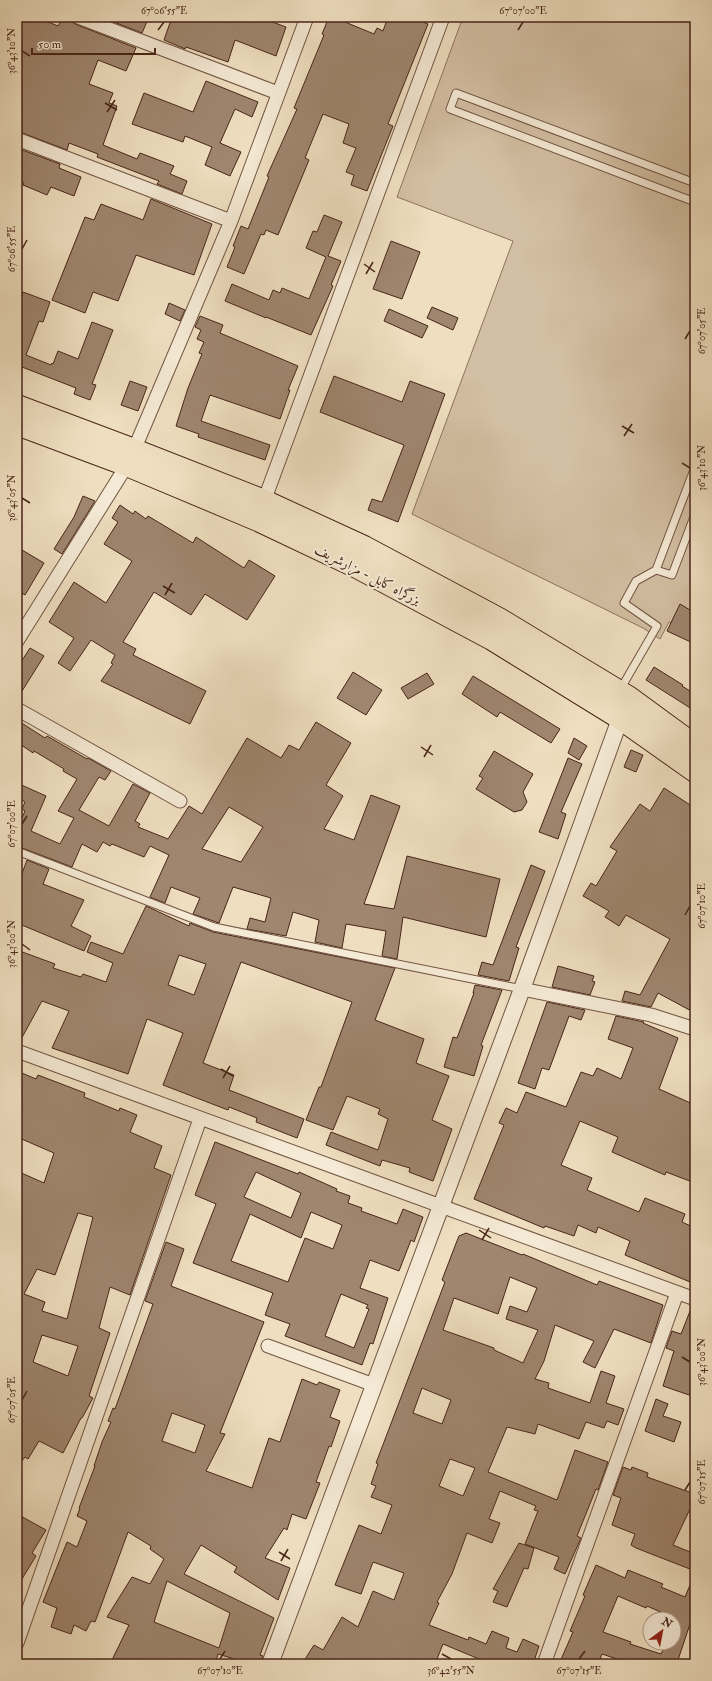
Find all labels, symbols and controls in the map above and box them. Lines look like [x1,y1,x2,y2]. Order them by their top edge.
text: 67°06'55"E [141,5,187,17]
text: 67°07'00"E [499,5,547,17]
text: 36°43'10"N [6,28,18,74]
scale bar [32,30,155,56]
text: 50 m [38,37,62,52]
text: 67°06'55"E [6,226,18,272]
text: 67°07'05"E [696,308,708,354]
text: 36°43'10"N [696,445,708,491]
text: 36°43'05"N [6,474,18,522]
street label: بزرگراه کابل - مزارشریف [311,540,424,610]
text: 67°07'00"E [6,800,18,848]
text: 67°07'10"E [696,883,708,929]
text: 36°43'00"N [6,920,18,968]
text: 36°43'00"N [696,1338,708,1386]
text: 67°07'05"E [6,1377,18,1423]
text: 67°07'15"E [696,1460,708,1504]
north arrow [642,1611,682,1651]
text: N [659,1614,676,1632]
text: 67°07'10"E [197,1665,243,1677]
text: 36°42'55"N [427,1665,475,1677]
text: 67°07'15"E [557,1665,601,1677]

